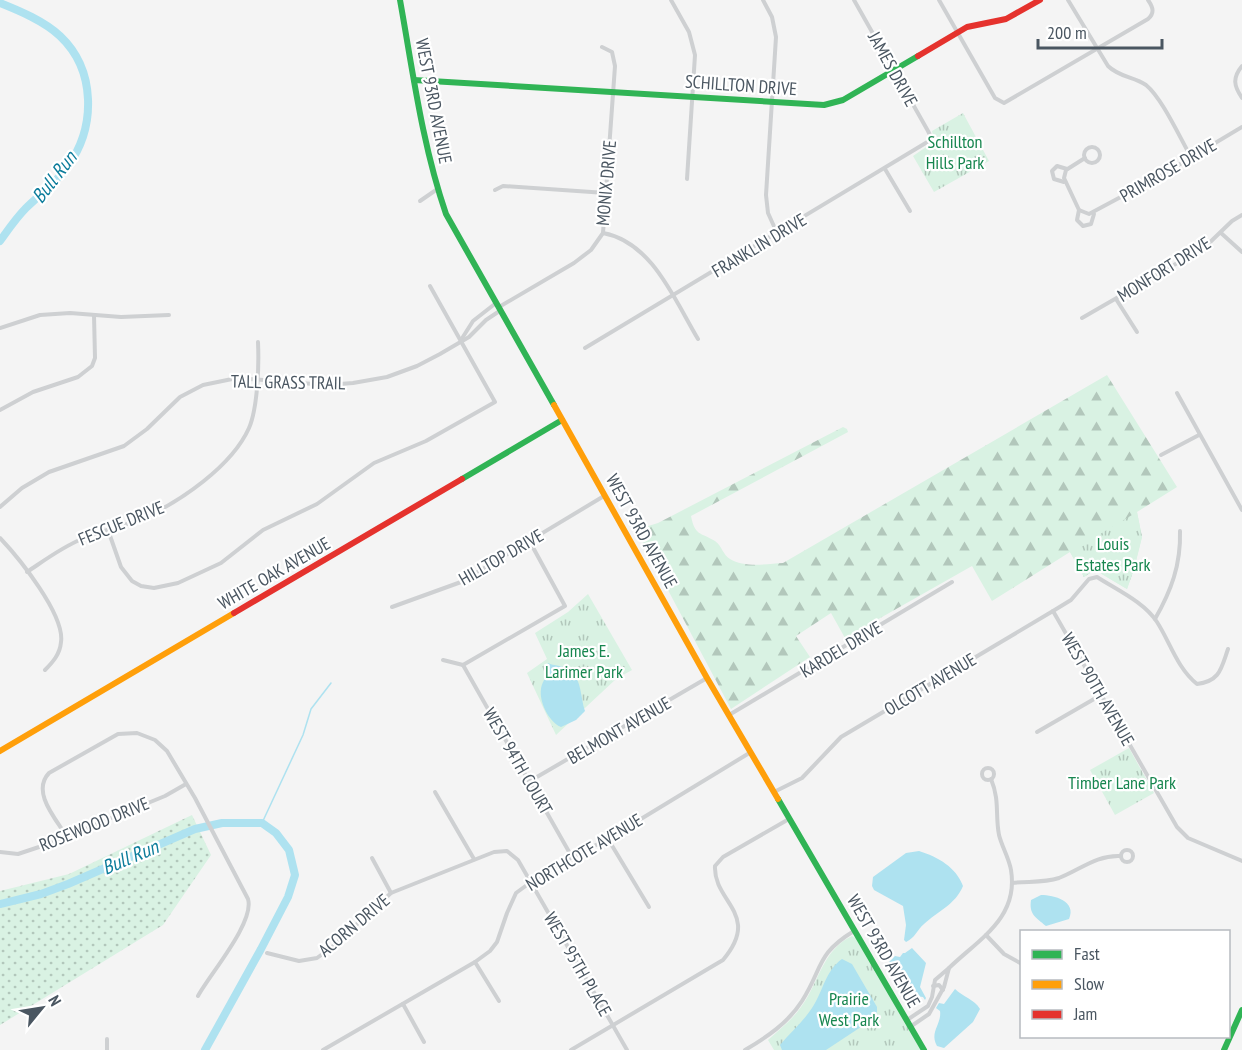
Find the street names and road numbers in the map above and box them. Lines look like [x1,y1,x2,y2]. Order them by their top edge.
street label: JAMES DRIVE [863,27,923,110]
street label: WEST 93RD AVENUE [411,36,457,166]
street label: SCHILLTON DRIVE [684,70,798,100]
street label: PRIMROSE DRIVE [1115,133,1221,207]
street label: MONIX DRIVE [591,139,621,227]
street label: FRANKLIN DRIVE [708,208,810,282]
street label: MONFORT DRIVE [1113,231,1215,307]
street label: TALL GRASS TRAIL [231,370,346,395]
street label: WEST 93RD AVENUE [601,470,683,592]
street label: FESCUE DRIVE [75,495,167,551]
street label: HILLTOP DRIVE [455,524,547,590]
street label: WHITE OAK AVENUE [214,532,334,614]
street label: KARDEL DRIVE [796,616,886,682]
street label: WEST 90TH AVENUE [1056,628,1140,750]
street label: OLCOTT AVENUE [880,648,980,720]
street label: BELMONT AVENUE [563,691,675,769]
street label: WEST 94TH COURT [478,704,558,818]
street label: ROSEWOOD DRIVE [36,791,152,857]
street label: NORTHCOTE AVENUE [522,808,646,896]
street label: ACORN DRIVE [314,888,394,962]
street label: WEST 93RD AVENUE [842,890,926,1012]
street label: WEST 95TH PLACE [539,908,617,1020]

